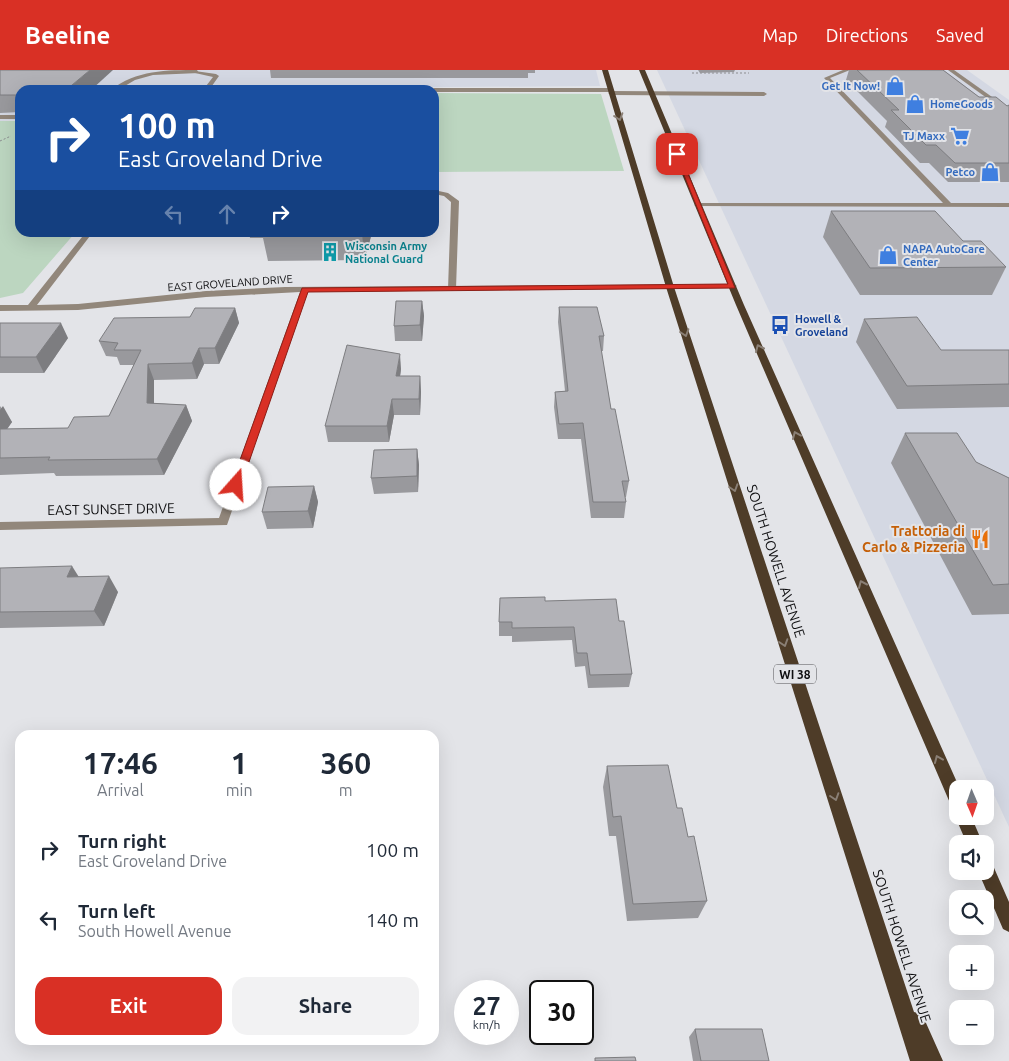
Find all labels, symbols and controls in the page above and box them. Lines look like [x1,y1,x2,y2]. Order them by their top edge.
text: Beeline [25,22,110,49]
text: Map [762,25,798,45]
text: Directions [826,25,908,45]
text: Saved [936,25,984,45]
shop icon: Get It Now! [884,75,906,97]
place label: Get It Now! [822,80,880,92]
shop icon: HomeGoods [904,93,926,115]
place label: HomeGoods [930,98,993,110]
icon: right [35,105,100,170]
text: 100 m [118,105,216,145]
one-way arrow [613,112,623,120]
supermarket icon: TJ Maxx [949,125,971,147]
place label: TJ Maxx [903,130,945,142]
pin [656,133,698,175]
icon: arrive [663,140,691,168]
text: East Groveland Drive [118,146,323,171]
shop icon: Petco [979,161,1001,183]
place label: Petco [946,166,975,178]
icon: left [160,200,188,228]
icon: ahead [213,200,241,228]
icon: right [266,200,294,228]
place label: Wisconsin Army National Guard [345,240,427,265]
building icon: Wisconsin Army National Guard [319,241,341,263]
place label: NAPA AutoCare Center [903,243,985,268]
shop icon: NAPA AutoCare Center [877,244,899,266]
street label: EAST GROVELAND DRIVE [167,273,293,293]
place label: Howell & Groveland [795,313,848,338]
bus stop icon: Howell & Groveland [769,314,791,336]
one-way arrow [679,329,689,337]
one-way arrow [754,344,765,353]
one-way arrow [792,431,803,440]
position arrow [209,458,261,510]
street label: SOUTH HOWELL AVENUE [744,482,808,640]
one-way arrow [729,483,739,492]
street label: EAST SUNSET DRIVE [47,500,175,518]
place label: Trattoria di Carlo & Pizzeria [862,523,965,555]
restaurant icon: Trattoria di Carlo & Pizzeria [969,528,991,550]
one-way arrow [858,580,869,589]
one-way arrow [779,638,789,646]
road number: WI 38 [774,664,816,684]
text: 17:46 [83,746,158,780]
text: 1 [231,746,248,780]
text: 360 [320,746,371,780]
one-way arrow [934,755,945,764]
north arrow [949,780,994,825]
map controls [949,780,994,1045]
text: Arrival [97,781,144,799]
text: min [226,781,253,799]
text: m [339,781,353,799]
one-way arrow [829,792,839,801]
text: Turn right [78,830,166,852]
button: sound [949,835,994,880]
icon: right [35,836,63,864]
text: 100 m [366,839,419,861]
text: East Groveland Drive [78,852,227,870]
street label: SOUTH HOWELL AVENUE [870,867,934,1025]
button: search [949,890,994,935]
text: Turn left [78,900,156,922]
icon: left [35,906,63,934]
text: 140 m [366,909,419,931]
text: South Howell Avenue [78,922,232,940]
button: + [949,945,994,990]
button: Exit [35,977,222,1035]
button: Share [232,977,419,1035]
speed limit sign: 30 [529,980,594,1045]
text: 27 [472,992,501,1020]
button: − [949,1000,994,1045]
text: km/h [473,1018,500,1031]

